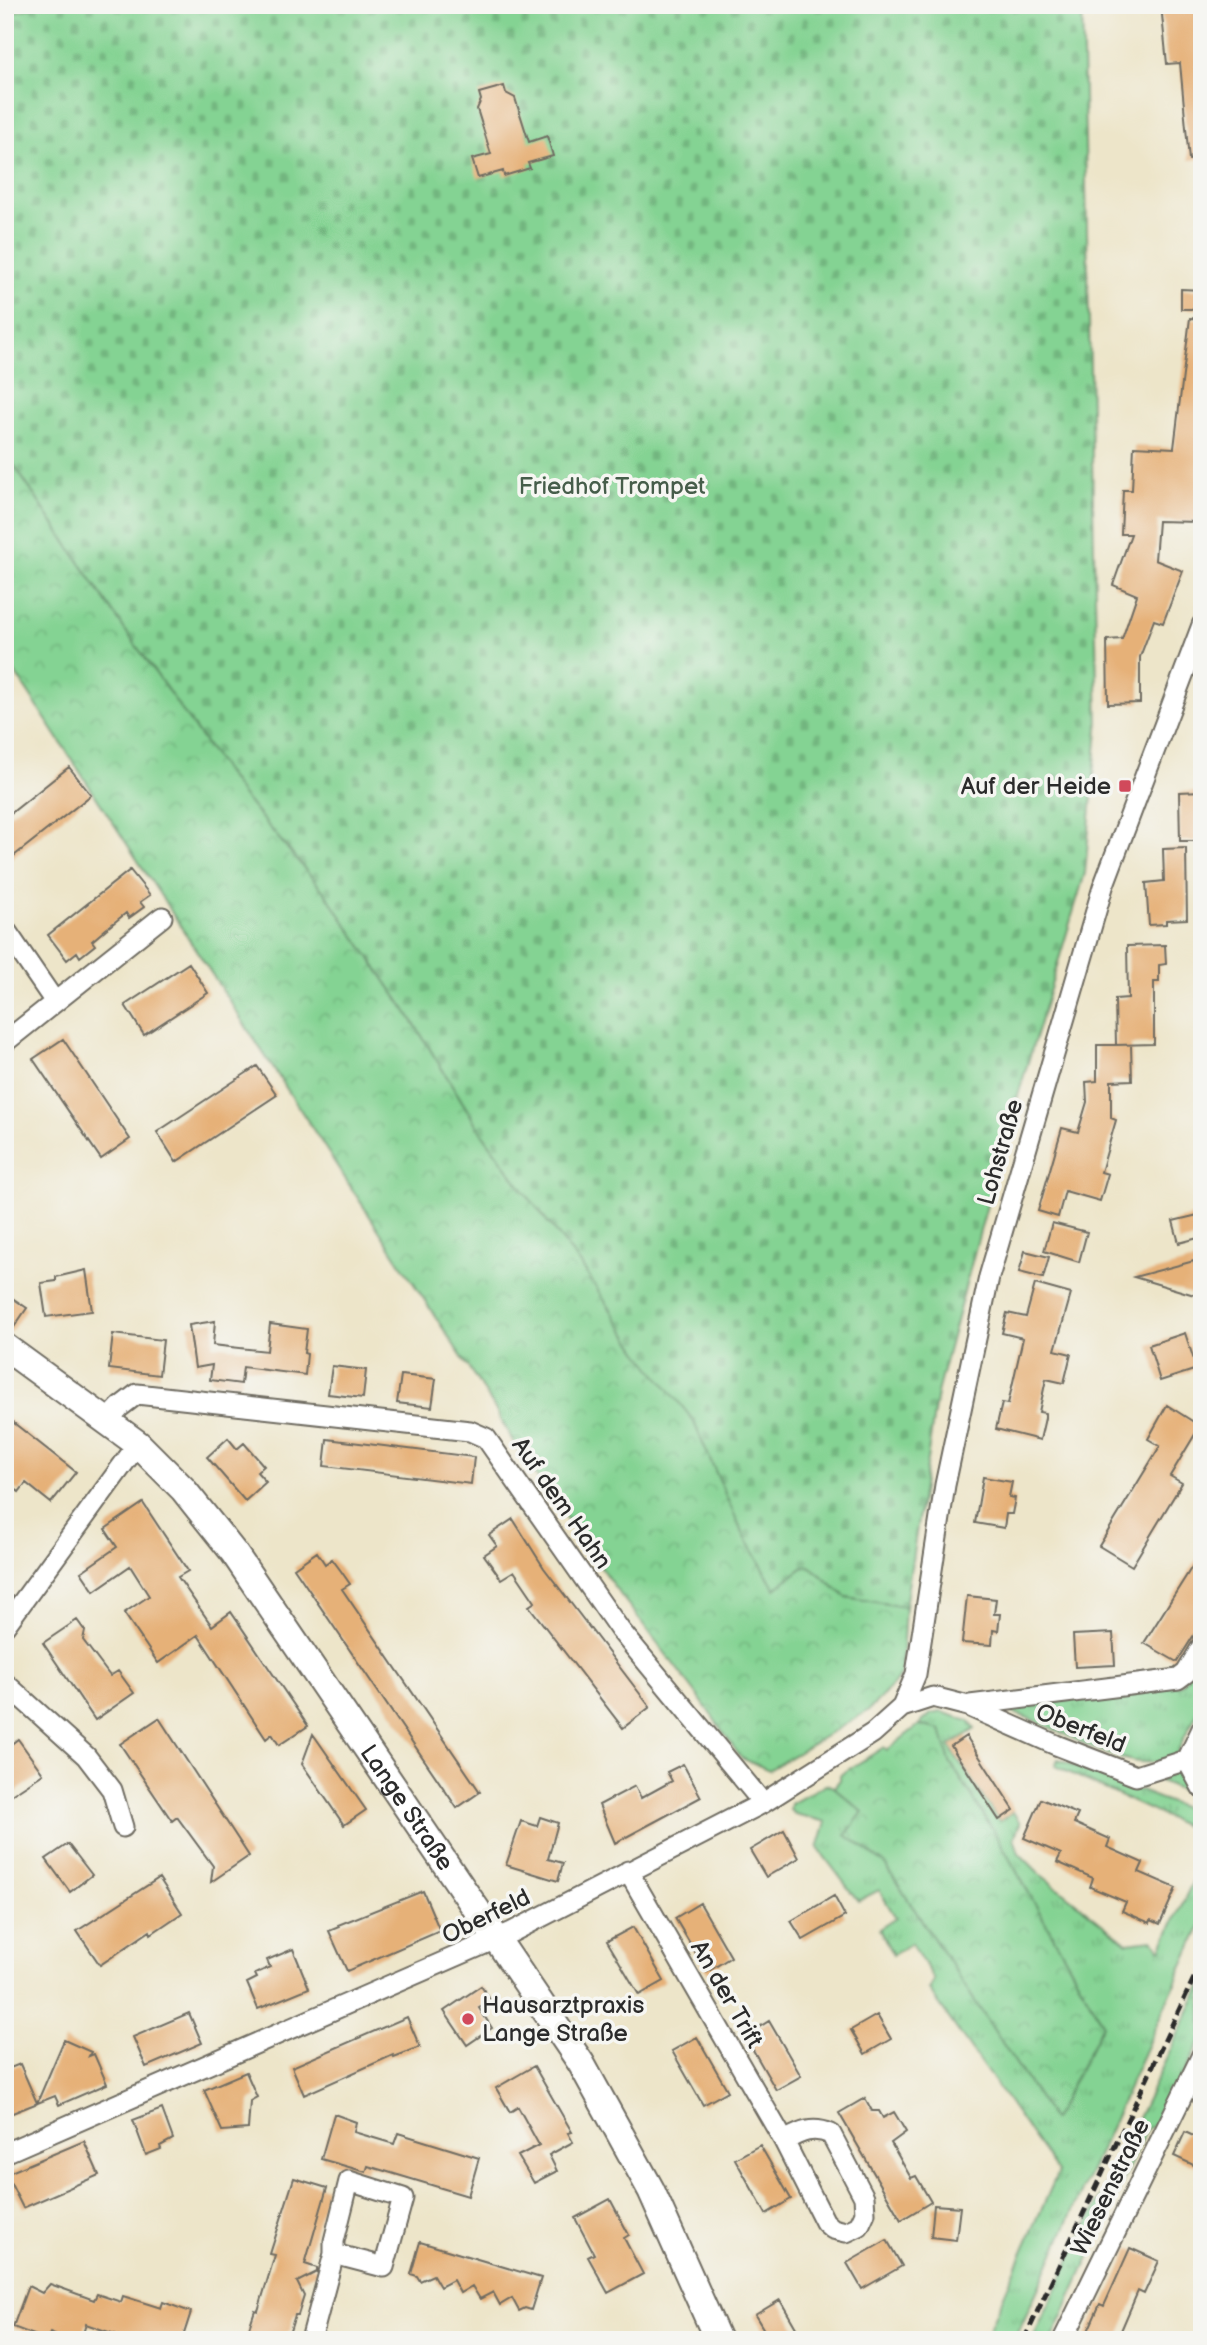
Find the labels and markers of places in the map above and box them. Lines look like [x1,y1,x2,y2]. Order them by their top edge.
place label: Auf der Heide [961,772,1111,801]
marker: Auf der Heide [1117,778,1133,794]
place label: Hausarztpraxis Lange Straße [482,1991,644,2048]
marker: Hausarztpraxis Lange Straße [460,2011,476,2027]

